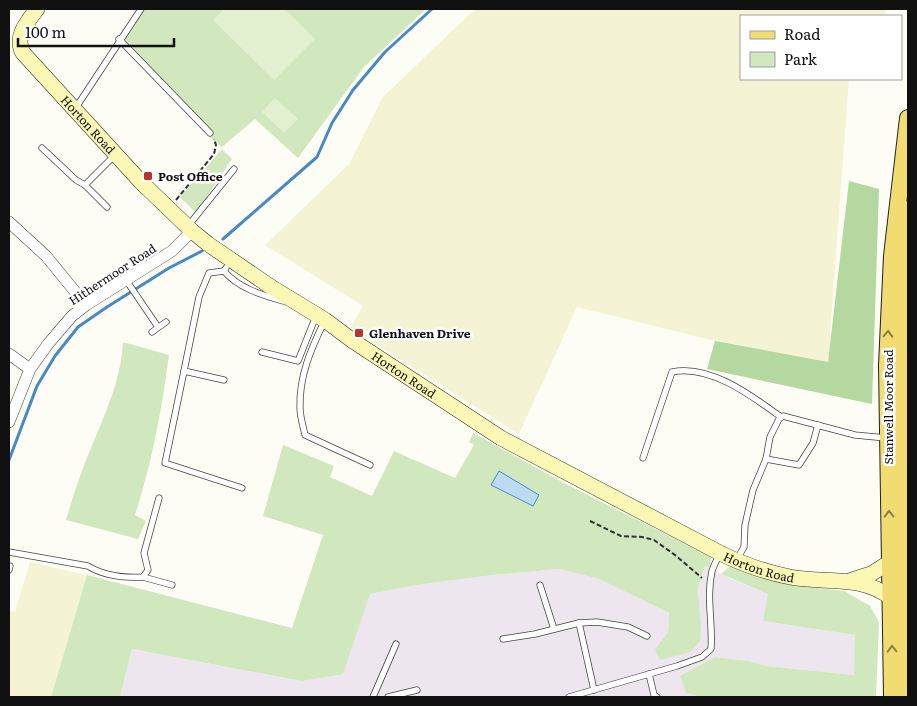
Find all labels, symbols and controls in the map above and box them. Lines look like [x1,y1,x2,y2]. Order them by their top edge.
scale bar [18,15,174,47]
legend [740,15,902,80]
text: 100 m [25,20,66,43]
text: Road [784,22,820,45]
text: Park [784,47,818,70]
street label: Horton Road [57,91,120,158]
place label: Post Office [158,167,223,185]
marker: Post Office [142,170,154,182]
street label: Hithermoor Road [65,239,160,309]
place label: Glenhaven Drive [369,324,471,342]
marker: Glenhaven Drive [353,327,365,339]
one-way arrow [883,329,893,337]
street label: Horton Road [368,347,440,403]
street label: Stanwell Moor Road [879,349,897,465]
one-way arrow [884,509,894,517]
street label: Horton Road [721,547,797,587]
one-way arrow [887,644,897,652]

